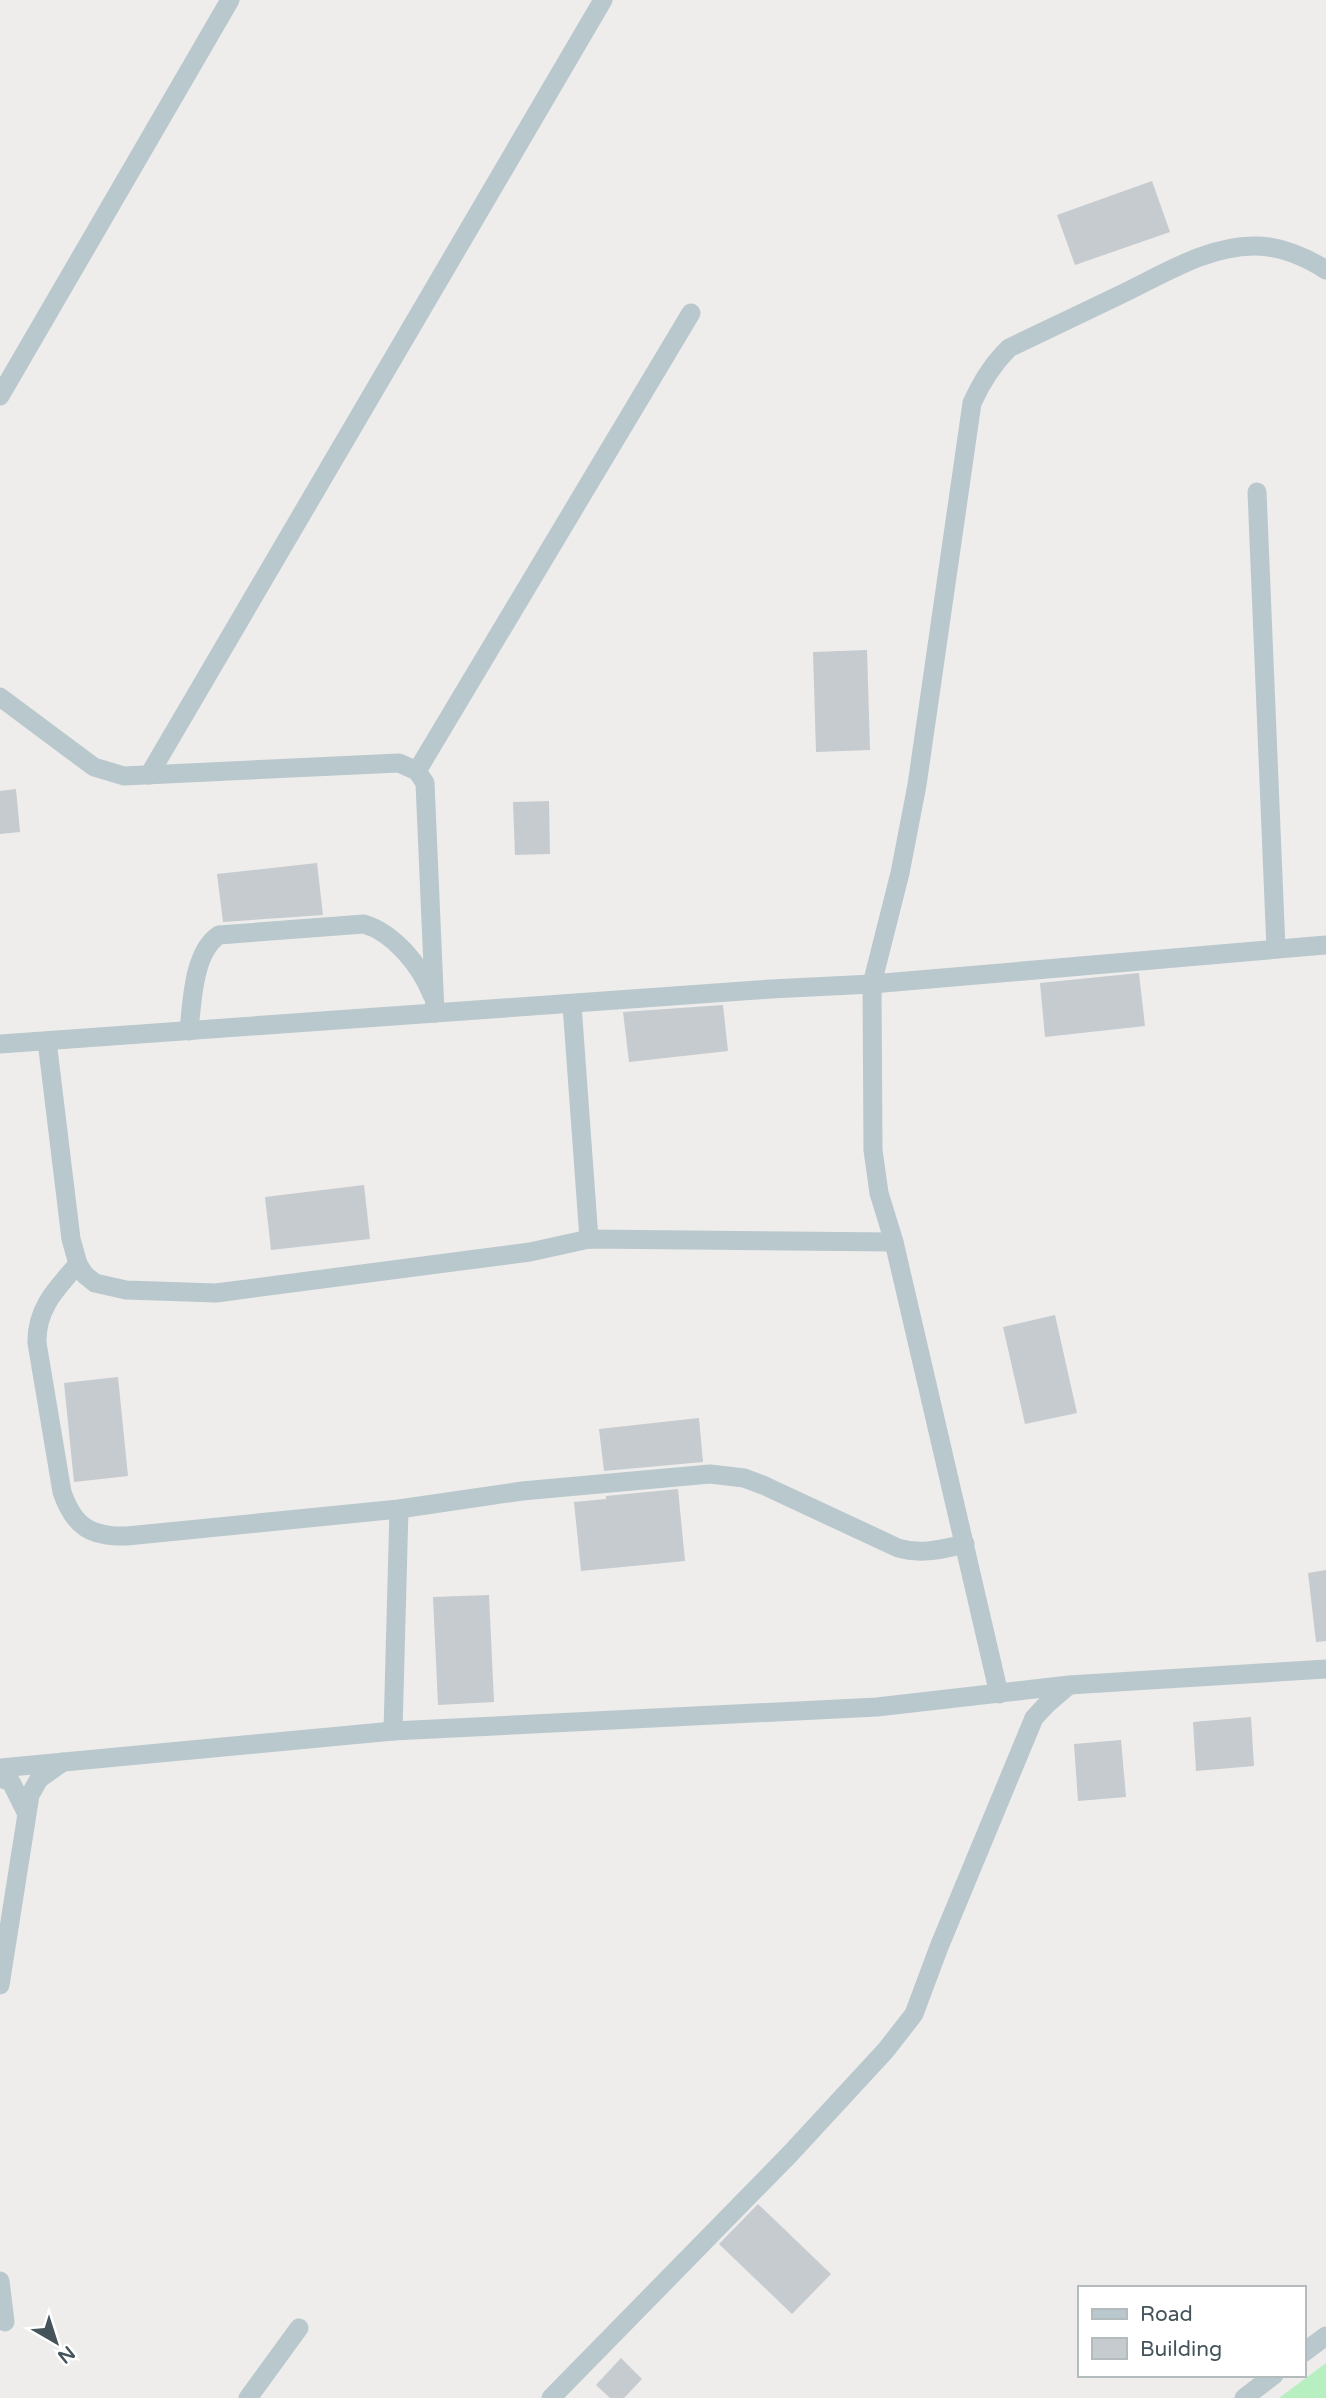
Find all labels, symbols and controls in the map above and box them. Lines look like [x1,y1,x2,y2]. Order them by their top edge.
legend [1078,2286,1305,2377]
text: Road [1140,2302,1193,2327]
north arrow [21,2307,91,2377]
text: Building [1140,2337,1222,2362]
text: N [53,2341,79,2368]

